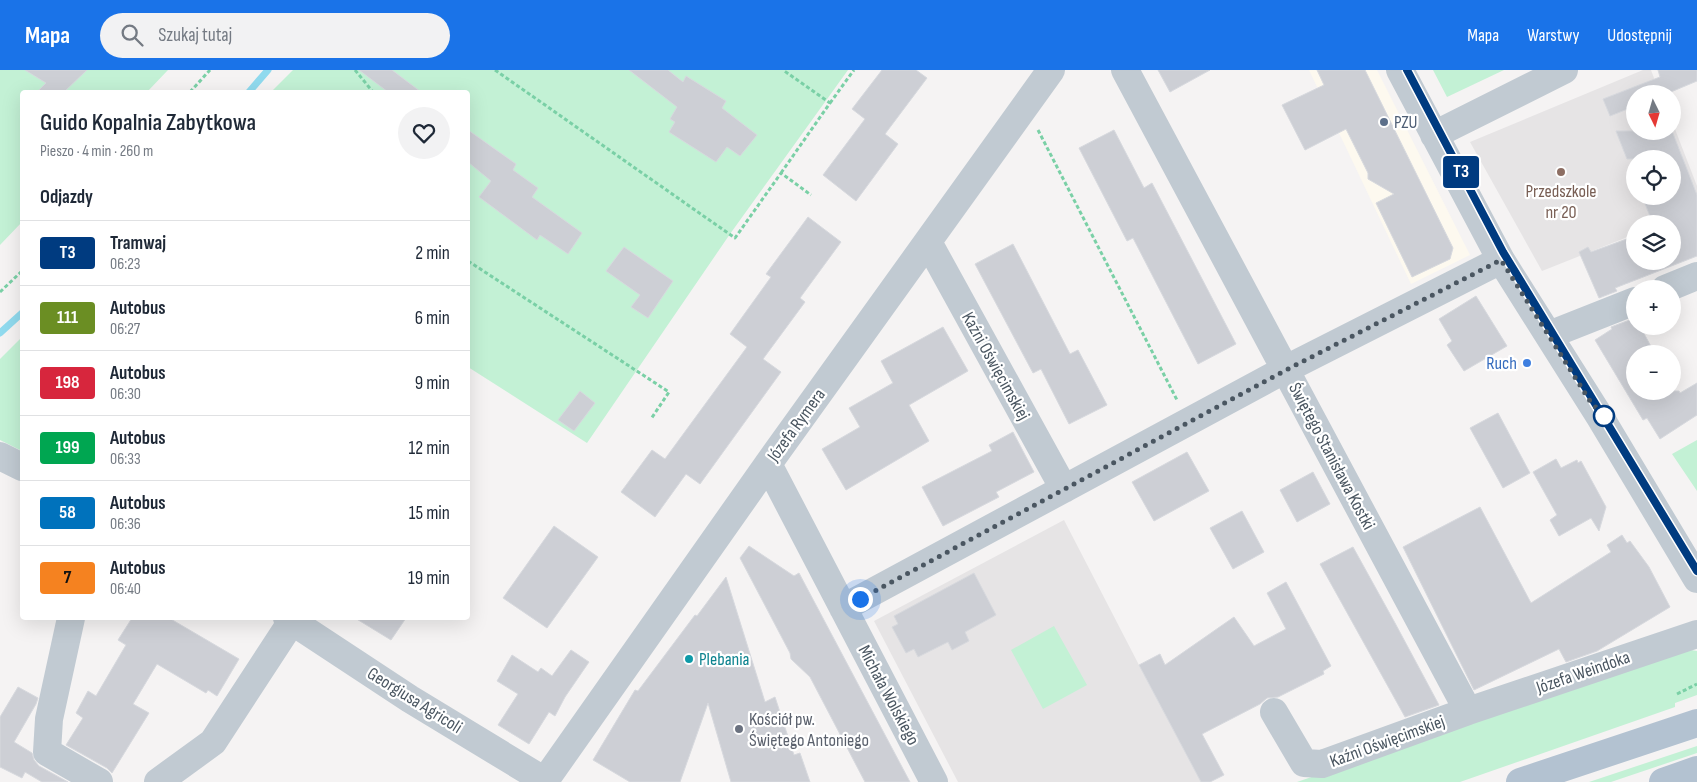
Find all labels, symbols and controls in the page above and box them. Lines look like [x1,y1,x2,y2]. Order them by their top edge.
search box [100,13,450,58]
text: Mapa [25,21,70,50]
icon: search [118,21,146,49]
text: Szukaj tutaj [158,24,232,47]
text: Mapa [1467,25,1499,46]
text: Warstwy [1527,25,1579,46]
text: Udostępnij [1607,25,1672,46]
north arrow [1626,85,1681,140]
map controls [1626,85,1681,400]
button: heart [398,107,450,159]
text: Guido Kopalnia Zabytkowa [40,108,256,137]
place label: PZU [1394,112,1418,133]
marker: PZU [1378,116,1390,128]
text: Pieszo · 4 min · 260 m [40,142,153,161]
button: locate [1626,150,1681,205]
line badge: T3 [1438,156,1484,188]
text: T3 [1453,161,1469,182]
marker: Przedszkole nr 20 [1555,166,1567,178]
place label: Przedszkole nr 20 [1525,181,1597,223]
text: Odjazdy [40,186,93,209]
button: layers [1626,215,1681,270]
text: Tramwaj [110,232,166,255]
text: T3 [60,242,75,263]
text: 2 min [415,242,450,265]
text: 06:23 [110,255,141,274]
button: + [1626,280,1681,335]
text: Autobus [110,297,166,320]
text: 111 [57,307,78,328]
text: 6 min [415,307,450,330]
street label: Kaźni Oświęcimskiej [957,308,1034,424]
text: 06:27 [110,320,140,339]
button: − [1626,345,1681,400]
place label: Ruch [1486,353,1517,374]
marker: Ruch [1521,357,1533,369]
text: Autobus [110,362,166,385]
text: 198 [55,372,80,393]
text: 9 min [415,372,450,395]
street label: Świętego Stanisława Kostki [1284,379,1379,533]
text: 06:30 [110,385,141,404]
street label: Józefa Rymera [762,385,830,467]
unlabelled marker [1593,405,1615,427]
text: Autobus [110,427,166,450]
text: 199 [55,437,80,458]
text: 12 min [408,437,450,460]
text: 06:33 [110,450,141,469]
text: Autobus [110,492,166,515]
text: 58 [59,502,76,523]
text: 15 min [409,502,450,525]
text: 06:36 [110,515,141,534]
text: Autobus [110,557,166,580]
text: 7 [64,567,71,588]
text: 19 min [408,567,450,590]
text: 06:40 [110,580,141,599]
your location [848,587,873,612]
street label: Michała Wolskiego [854,642,924,749]
street label: Józefa Weindoka [1533,647,1633,699]
place label: Plebania [699,649,750,670]
marker: Plebania [683,653,695,665]
street label: Georgiusa Agricoli [363,663,466,738]
place label: Kościół pw. Świętego Antoniego [749,709,869,751]
street label: Kaźni Oświęcimskiej [1327,711,1447,772]
marker: Kościół pw. Świętego Antoniego [733,723,745,735]

